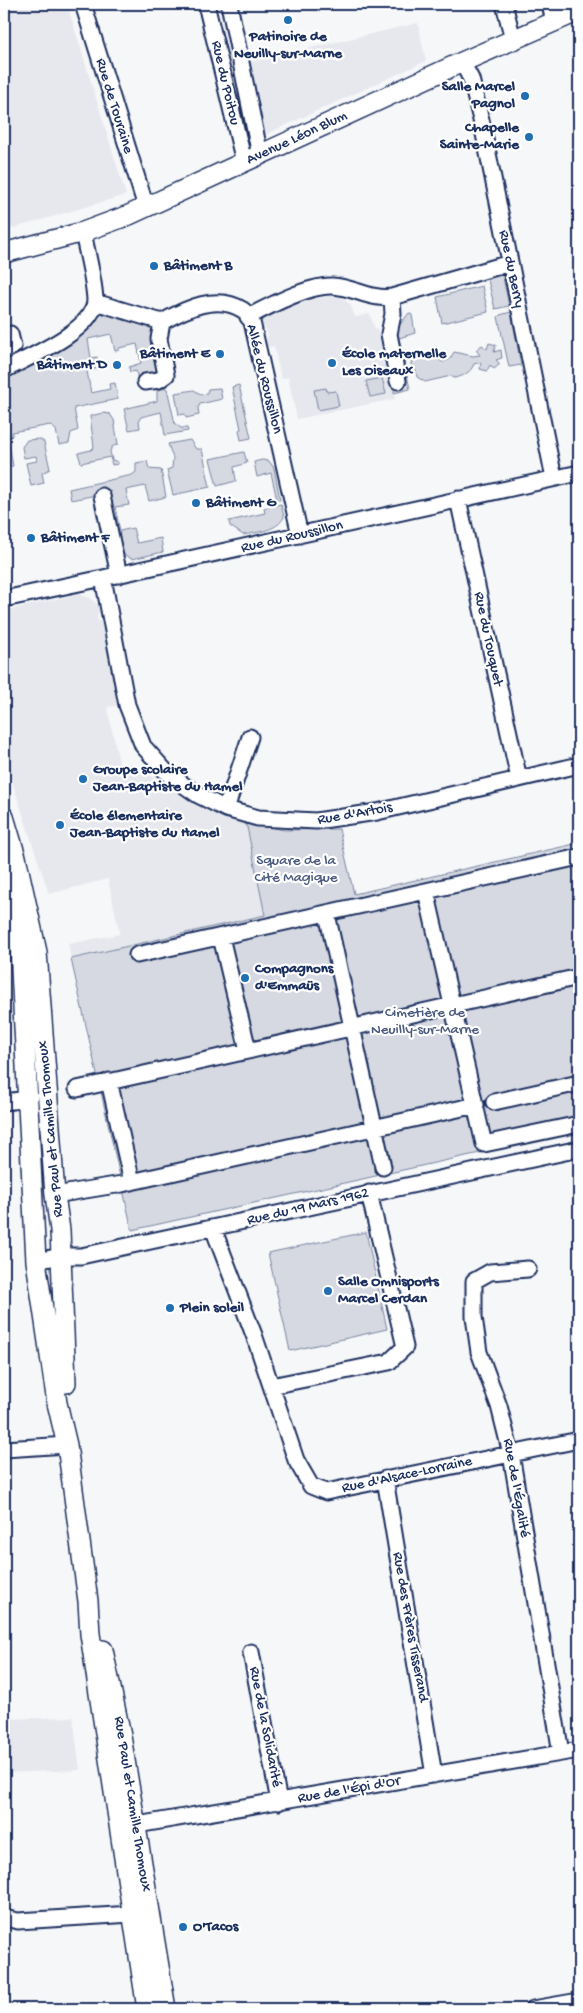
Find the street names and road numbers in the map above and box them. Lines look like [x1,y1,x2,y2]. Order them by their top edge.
street label: Rue du Poitou [207,39,243,127]
street label: Rue de Touraine [91,56,137,156]
street label: Avenue Léon Blum [244,107,351,169]
street label: Rue du Berry [494,228,528,310]
street label: Allée du Roussillon [242,322,286,436]
street label: Rue du Roussillon [239,517,345,557]
street label: Rue du Touquet [469,590,507,690]
street label: Rue d'Artois [316,798,394,829]
street label: Rue Paul et Camille Thomoux [34,1040,68,1218]
street label: Rue du 19 Mars 1962 [245,1184,371,1230]
street label: Rue de l'Égalité [498,1437,534,1539]
street label: Rue d'Alsace-Lorraine [340,1452,474,1498]
street label: Rue des Frères Tisserand [388,1551,432,1705]
street label: Rue de la Solidarité [244,1665,286,1789]
street label: Rue Paul et Camille Thomoux [109,1715,155,1893]
street label: Rue de l'Épi d'Or [296,1772,403,1808]

